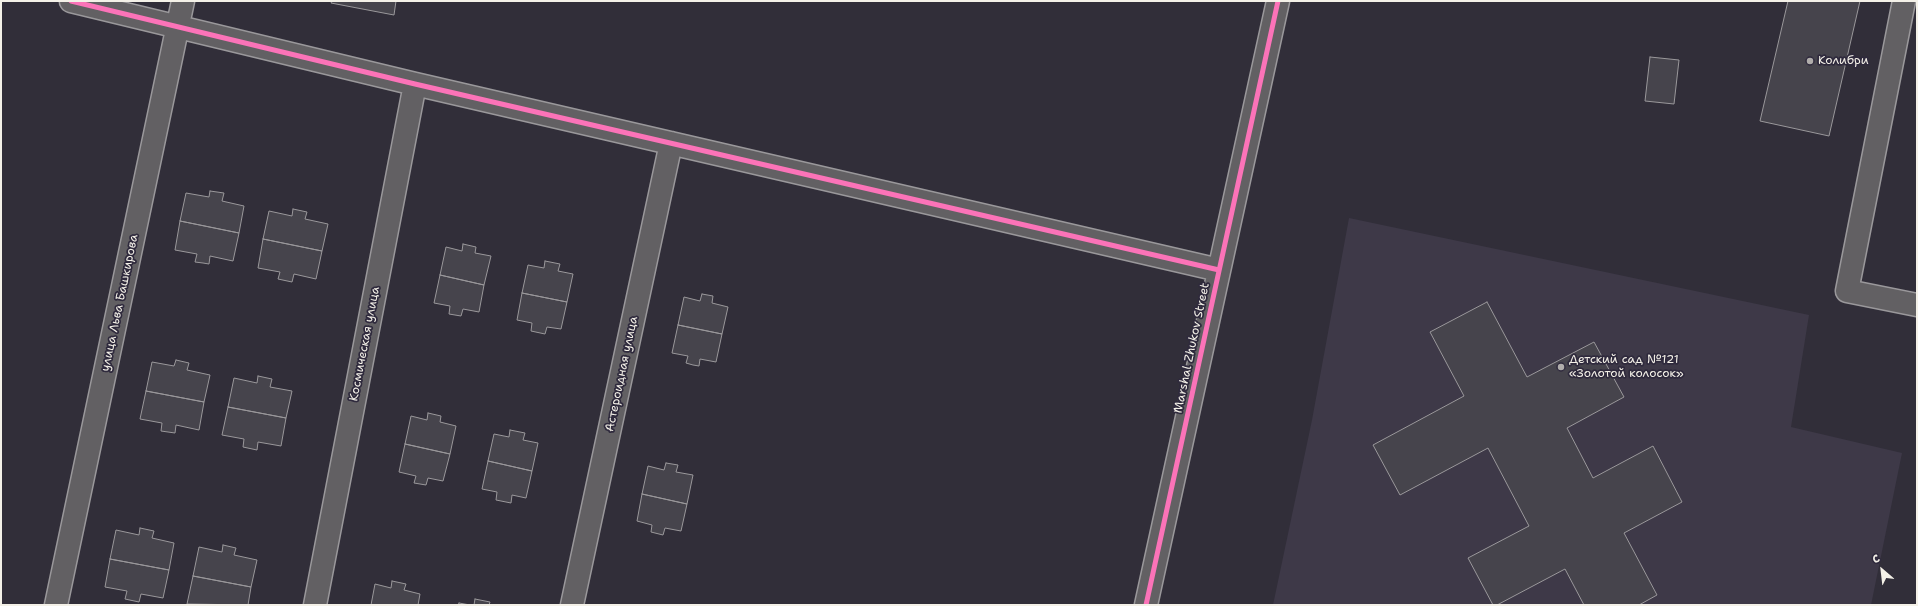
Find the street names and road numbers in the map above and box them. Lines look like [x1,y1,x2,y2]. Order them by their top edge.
street label: улица Льва Башкирова [98,233,142,373]
street label: Marshal Zhukov Street [1171,282,1213,414]
street label: Космическая улица [347,285,383,403]
street label: Астероидная улица [603,315,641,433]

